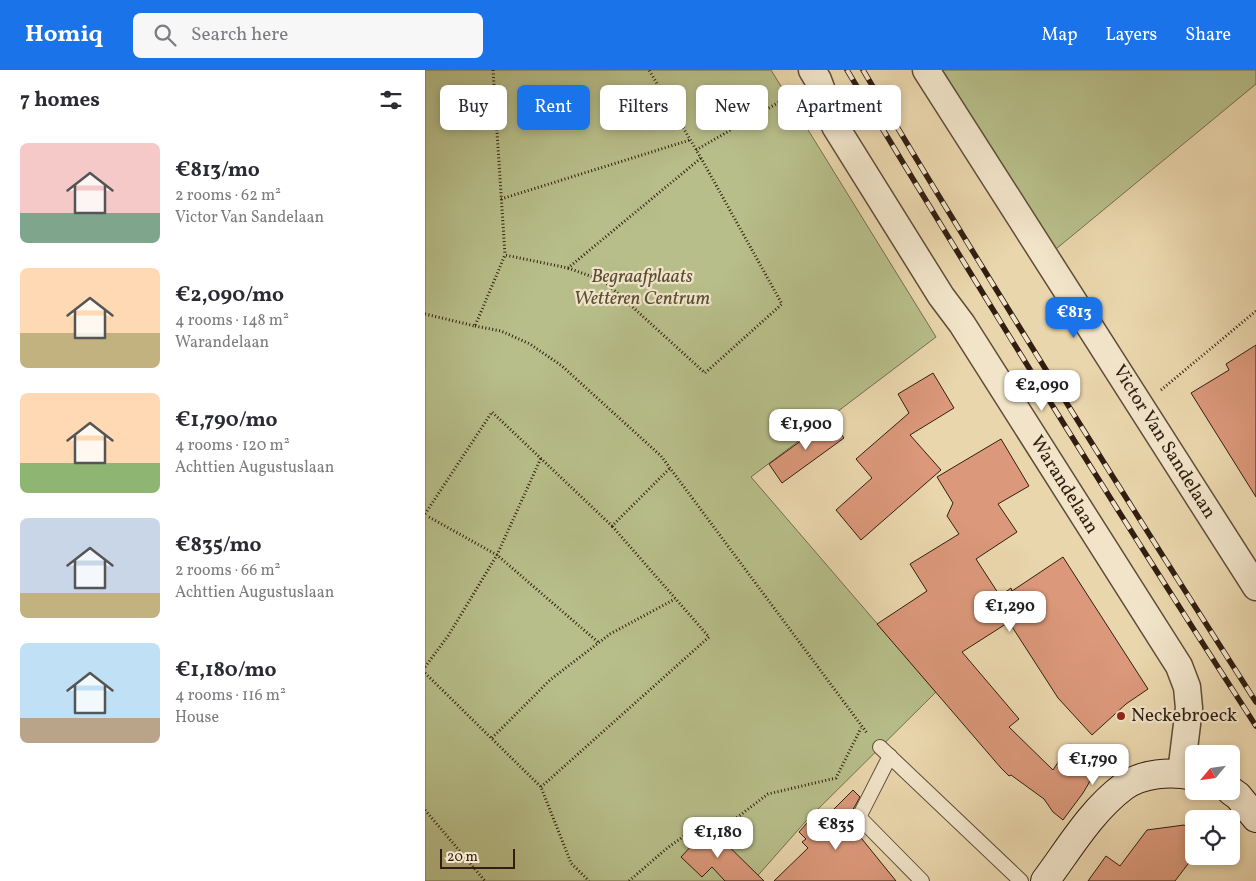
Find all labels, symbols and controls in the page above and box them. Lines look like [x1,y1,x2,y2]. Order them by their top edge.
search box [133,13,483,58]
text: Homiq [25,18,103,52]
icon: search [151,21,179,49]
text: Search here [191,22,288,48]
text: Map [1041,23,1077,48]
text: Layers [1105,23,1157,48]
text: Share [1185,23,1231,48]
chip: Buy [440,85,507,130]
chip: Rent [517,85,590,130]
chip: Filters [600,85,686,130]
chip: New [696,85,768,130]
chip: Apartment [778,85,901,130]
text: 7 homes [20,86,100,115]
icon: filters [377,86,405,114]
text: €813/mo [175,156,260,185]
icon: home [60,163,120,223]
text: 2 rooms · 62 m² [175,185,281,207]
text: Victor Van Sandelaan [175,207,324,229]
park label: Begraafplaats Wetteren Centrum [574,264,710,312]
text: €2,090/mo [175,281,284,310]
icon: home [60,288,120,348]
pin: €813 [1044,296,1104,339]
text: €813 [1056,302,1092,324]
text: 4 rooms · 148 m² [175,310,289,332]
text: Warandelaan [175,332,269,354]
street label: Victor Van Sandelaan [1106,360,1222,524]
pin: €2,090 [1001,370,1083,412]
text: €2,090 [1015,375,1069,397]
text: €1,790/mo [175,406,277,435]
pin: €1,900 [765,408,847,451]
icon: home [60,413,120,473]
text: €1,900 [780,414,832,436]
street label: Warandelaan [1023,431,1105,539]
text: 4 rooms · 120 m² [175,435,290,457]
text: Achttien Augustuslaan [175,457,334,479]
text: €835/mo [175,531,262,560]
icon: home [60,538,120,598]
text: 2 rooms · 66 m² [175,560,281,582]
text: Achttien Augustuslaan [175,582,334,604]
pin: €1,290 [969,590,1051,633]
text: €1,290 [985,596,1035,618]
text: €1,180/mo [175,656,277,685]
icon: home [60,663,120,723]
text: 4 rooms · 116 m² [175,685,286,707]
place label: Neckebroeck [1131,703,1237,729]
text: House [175,707,219,729]
marker: Neckebroeck [1115,710,1127,722]
pin: €1,790 [1052,744,1134,786]
north arrow [1185,745,1240,800]
map controls [1185,745,1240,865]
text: €1,790 [1069,749,1117,771]
pin: €835 [806,808,866,851]
button: locate [1185,810,1240,865]
text: €835 [818,814,854,836]
pin: €1,180 [677,816,759,859]
text: €1,180 [694,822,742,844]
scale bar [440,846,515,869]
text: 20 m [447,848,478,867]

